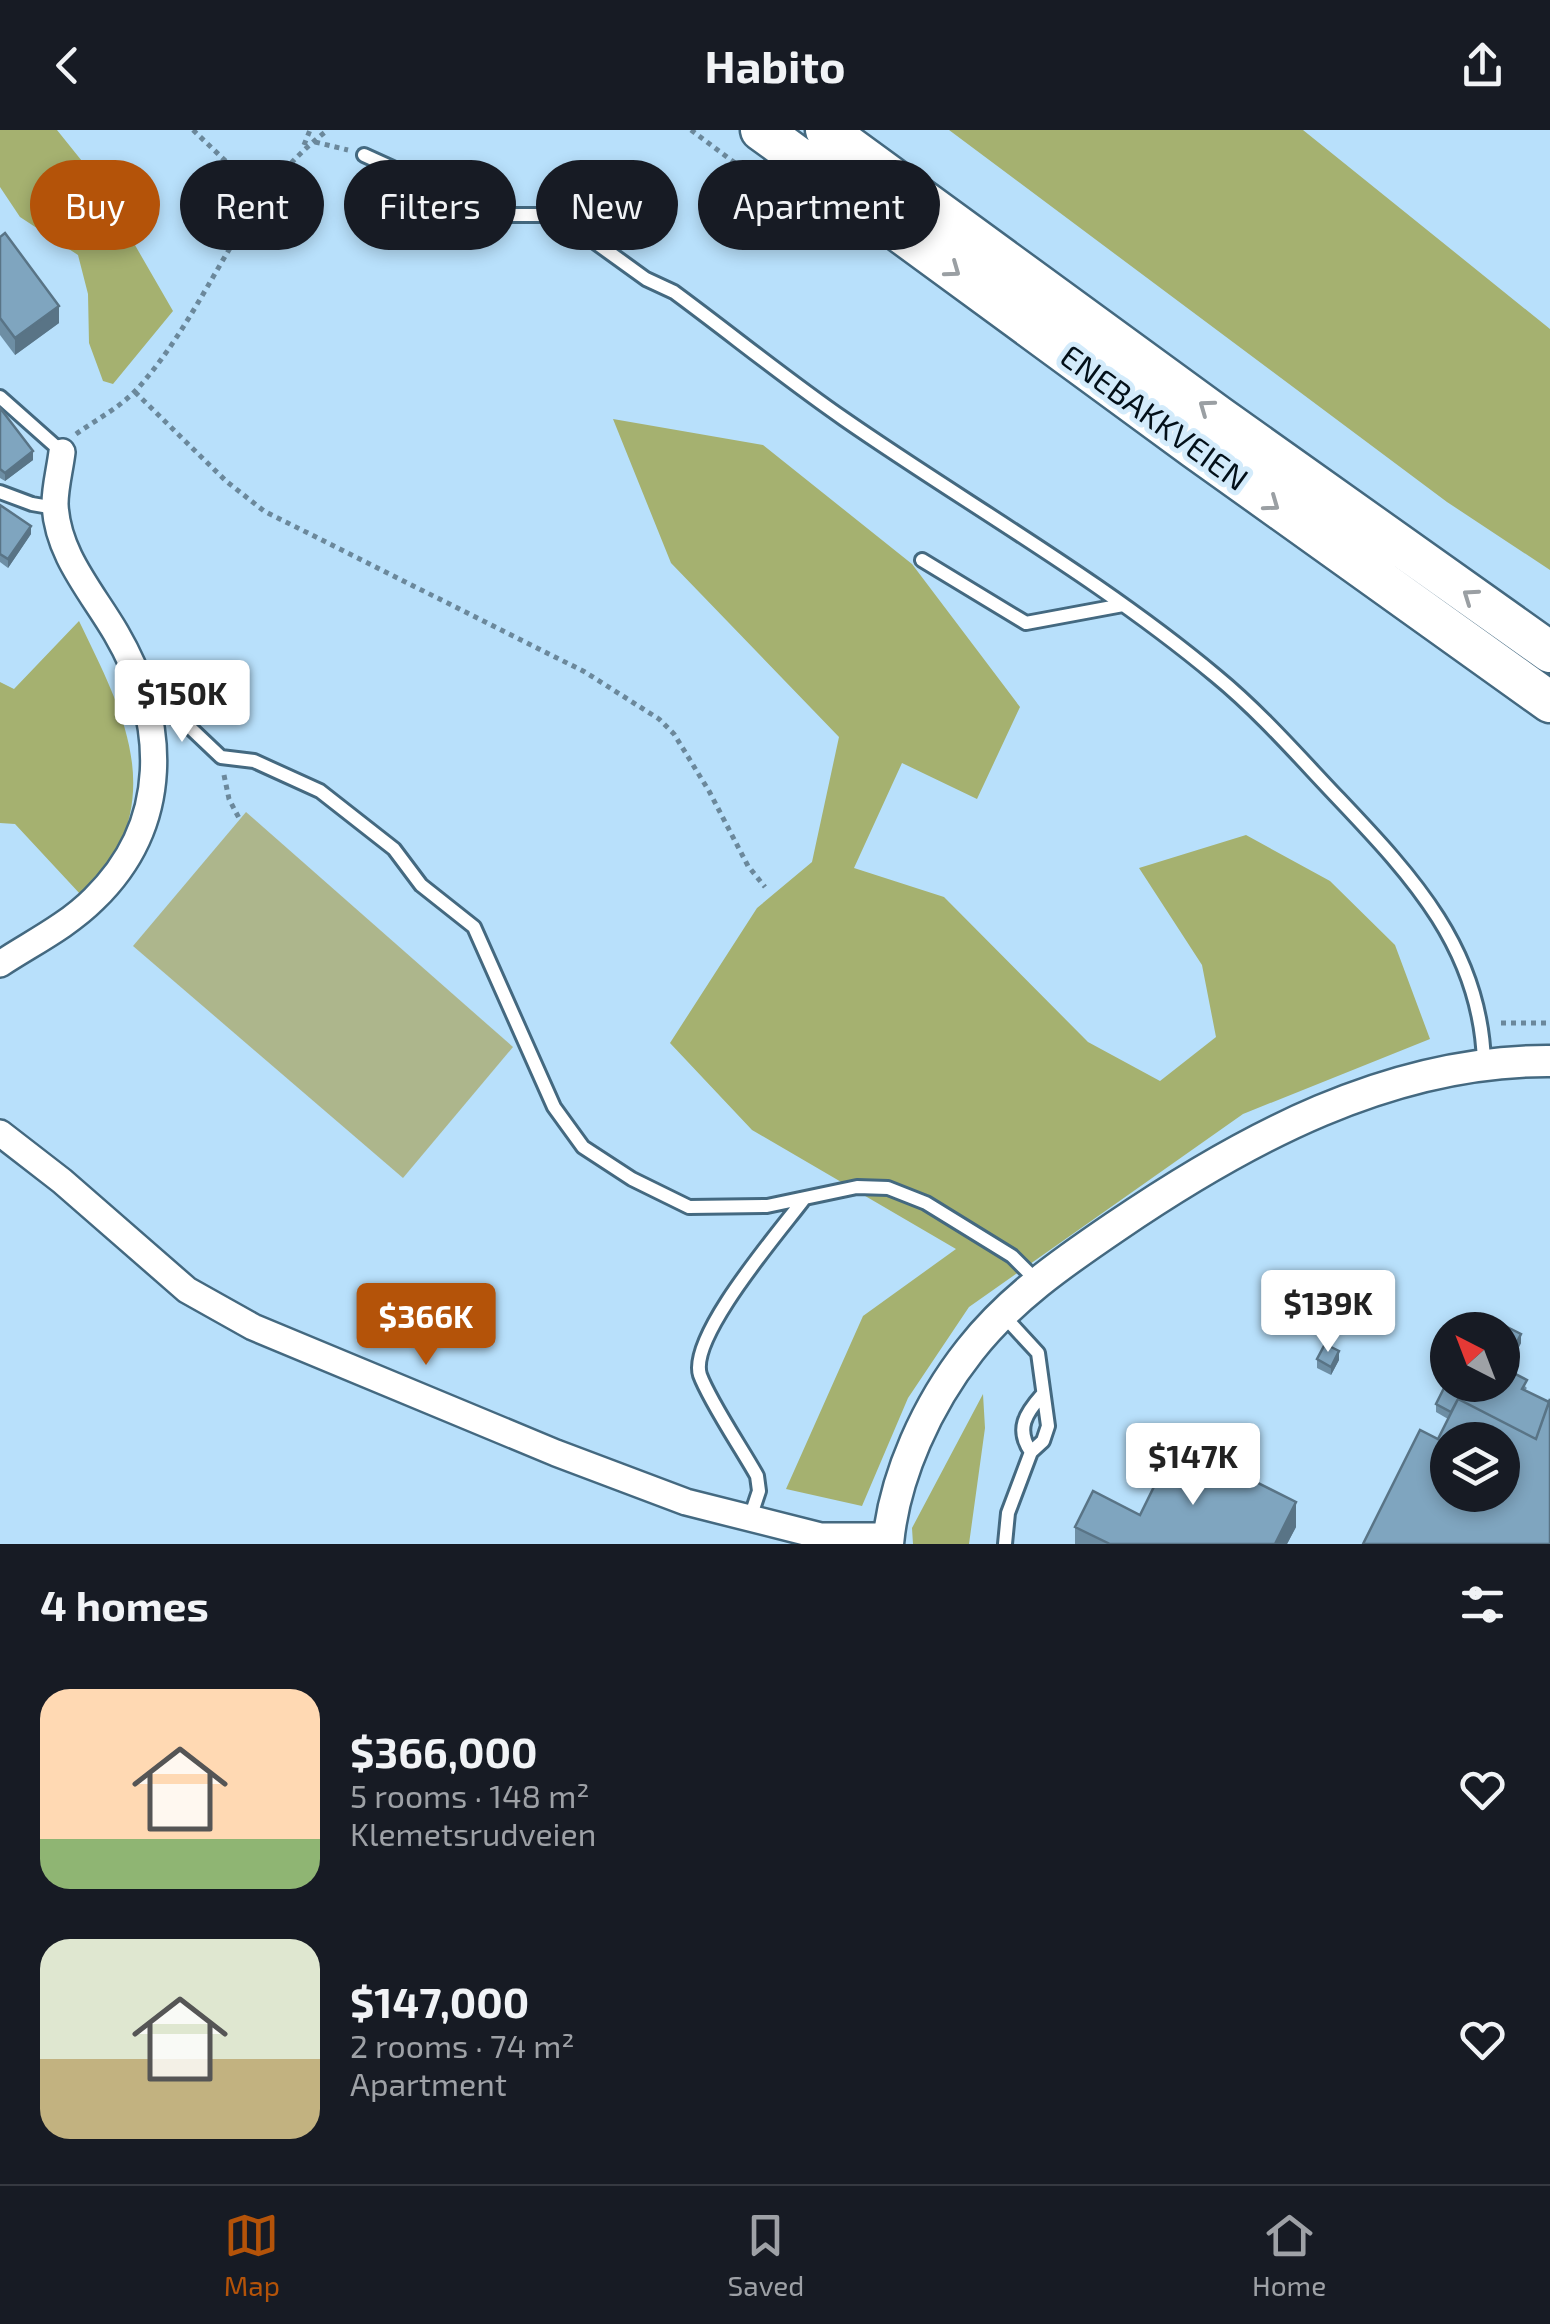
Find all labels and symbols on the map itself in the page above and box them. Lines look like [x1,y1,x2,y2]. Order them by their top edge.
one-way arrow [942,259,960,276]
street label: ENEBAKKVEIEN [1054,336,1256,497]
one-way arrow [1199,401,1217,419]
one-way arrow [1261,492,1279,509]
one-way arrow [1463,590,1481,608]
pin: $150K [112,660,252,745]
pin: $139K [1258,1270,1398,1355]
pin: $366K [356,1283,496,1368]
north arrow [1430,1312,1520,1402]
pin: $147K [1123,1423,1263,1508]

